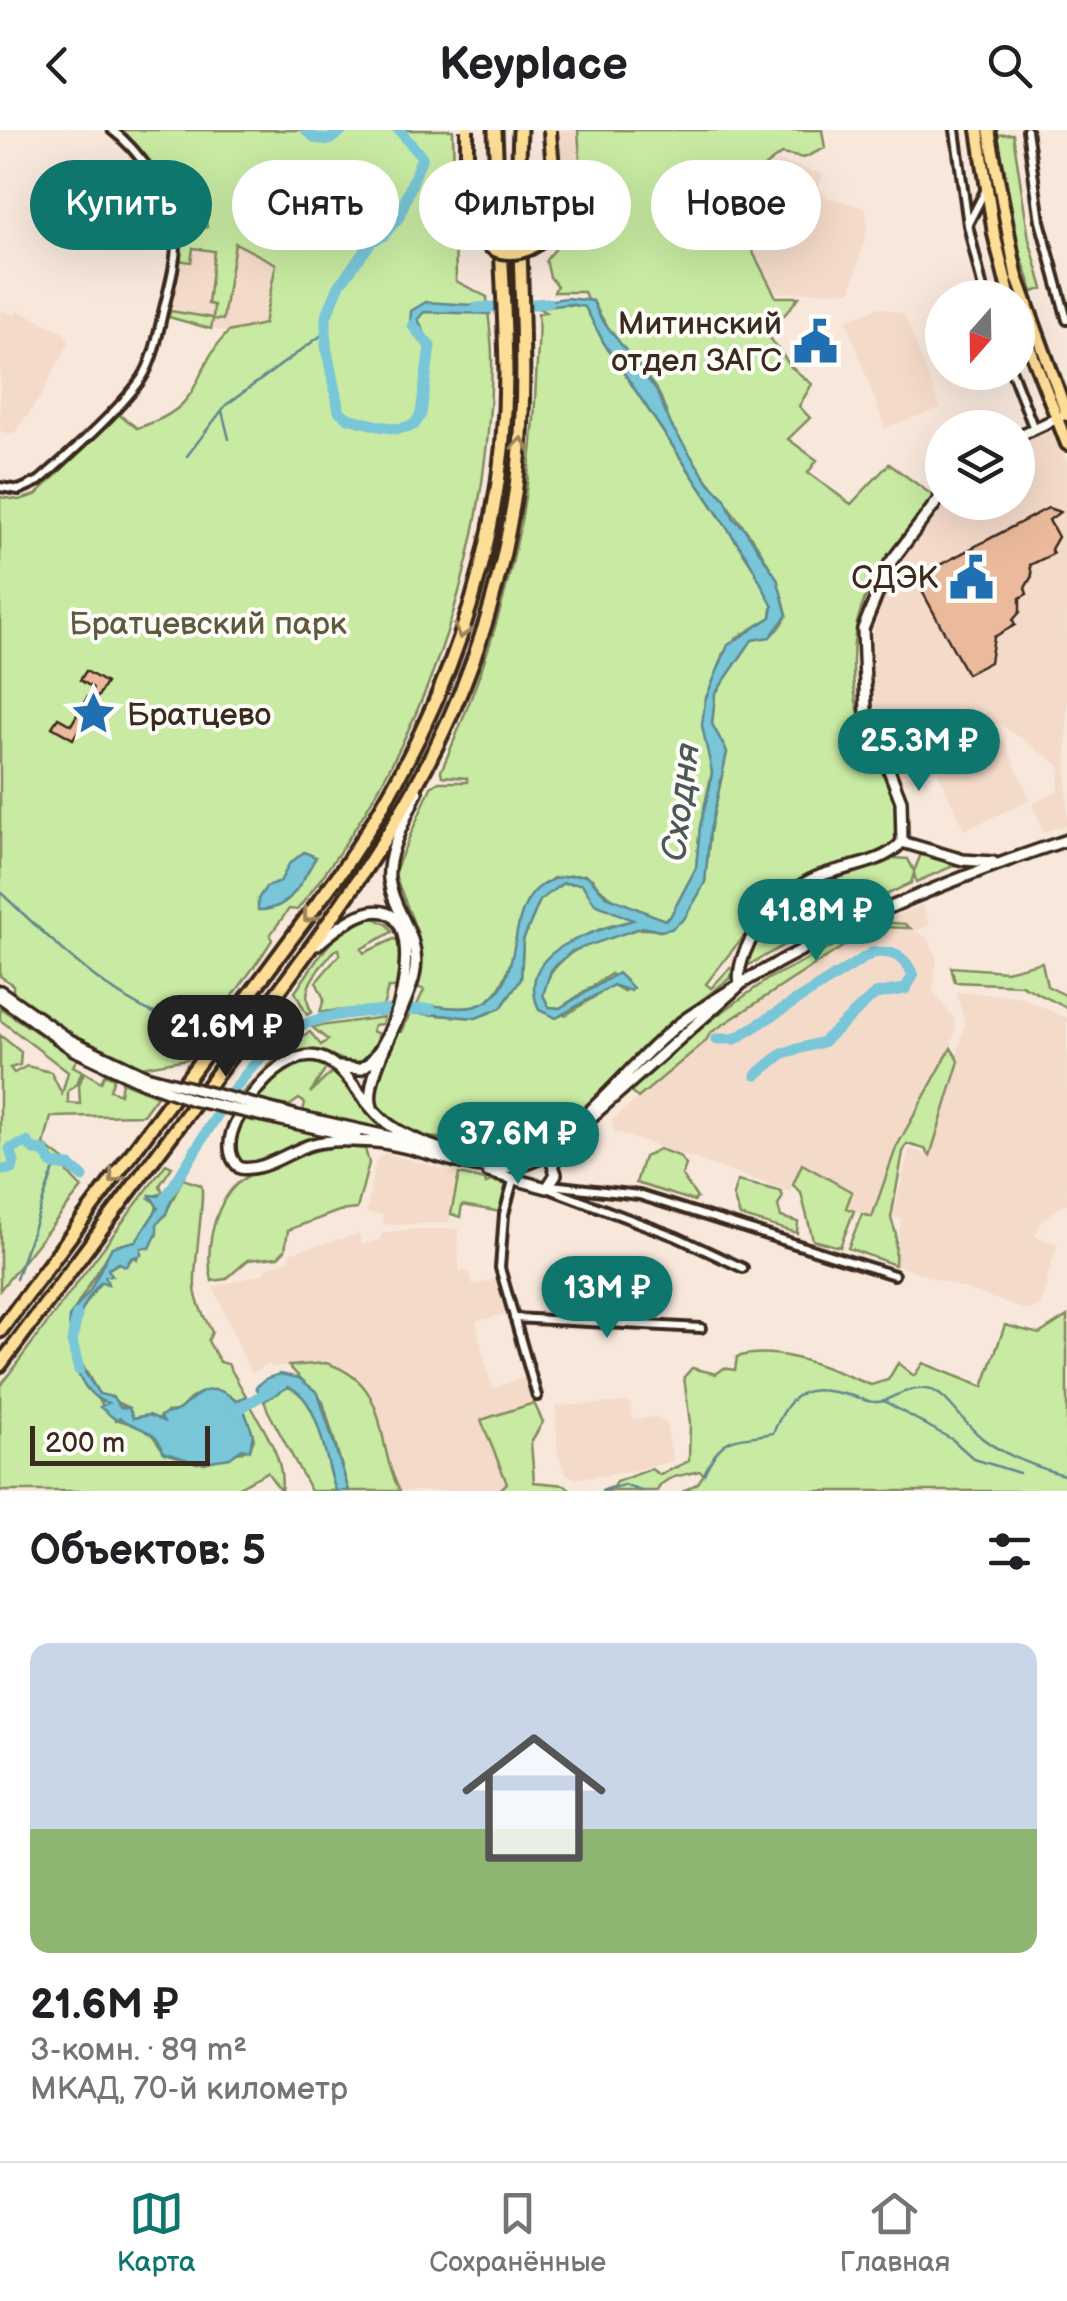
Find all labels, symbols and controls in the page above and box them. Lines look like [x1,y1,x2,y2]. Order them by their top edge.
icon: back [30,38,85,93]
text: Keyplace [439,38,628,93]
icon: search [982,38,1037,93]
chip: Купить [30,160,212,250]
chip: Снять [232,160,399,250]
chip: Фильтры [419,160,631,250]
chip: Новое [651,160,821,250]
north arrow [925,280,1035,390]
map controls [925,280,1035,520]
place label: Митинский отдел ЗАГС [611,305,782,381]
public building icon: Митинский отдел ЗАГС [791,317,839,365]
button: layers [925,410,1035,520]
one-way arrow [510,435,531,451]
public building icon: СДЭК [947,553,995,601]
place label: СДЭК [851,559,938,598]
park label: Братцевский парк [69,605,347,644]
one-way arrow [454,622,474,639]
place icon: Братцево [70,690,118,738]
place label: Братцево [127,696,271,735]
pin: 25.3M ₽ [827,709,1011,794]
text: 25.3M ₽ [860,722,978,761]
water label: Сходня [653,740,710,864]
pin: 41.8M ₽ [724,879,908,964]
text: 41.8M ₽ [760,892,872,931]
one-way arrow [304,905,321,923]
pin: 21.6M ₽ [134,995,318,1080]
text: 21.6M ₽ [169,1008,283,1047]
pin: 37.6M ₽ [426,1102,610,1187]
text: 37.6M ₽ [459,1115,577,1154]
one-way arrow [110,1166,127,1184]
pin: 13M ₽ [537,1256,677,1341]
text: 13M ₽ [563,1269,651,1308]
scale bar [30,1421,210,1466]
text: 200 m [45,1427,125,1460]
icon: filters [982,1524,1037,1579]
text: Объектов: 5 [30,1526,266,1577]
icon: home [444,1708,624,1888]
text: 21.6M ₽ [30,1980,179,2031]
text: 3-комн. · 89 m² [30,2031,247,2070]
text: МКАД, 70-й километр [30,2070,348,2109]
tab: Карта [117,2186,196,2279]
tab: Сохранённые [429,2186,606,2279]
tab: Главная [840,2186,950,2279]

